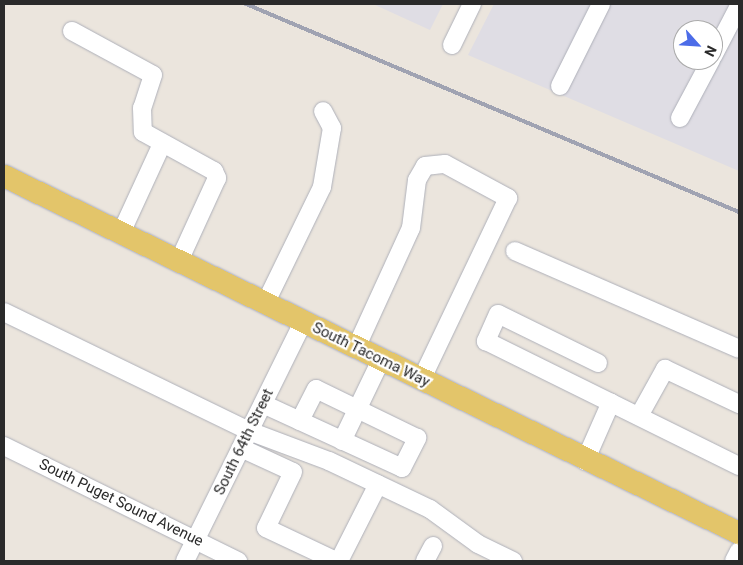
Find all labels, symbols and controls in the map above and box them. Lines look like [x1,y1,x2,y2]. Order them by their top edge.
north arrow [673,20,723,70]
text: N [701,43,720,59]
street label: South Tacoma Way [309,319,433,391]
street label: South 64th Street [210,386,278,498]
street label: South Puget Sound Avenue [36,455,206,551]

